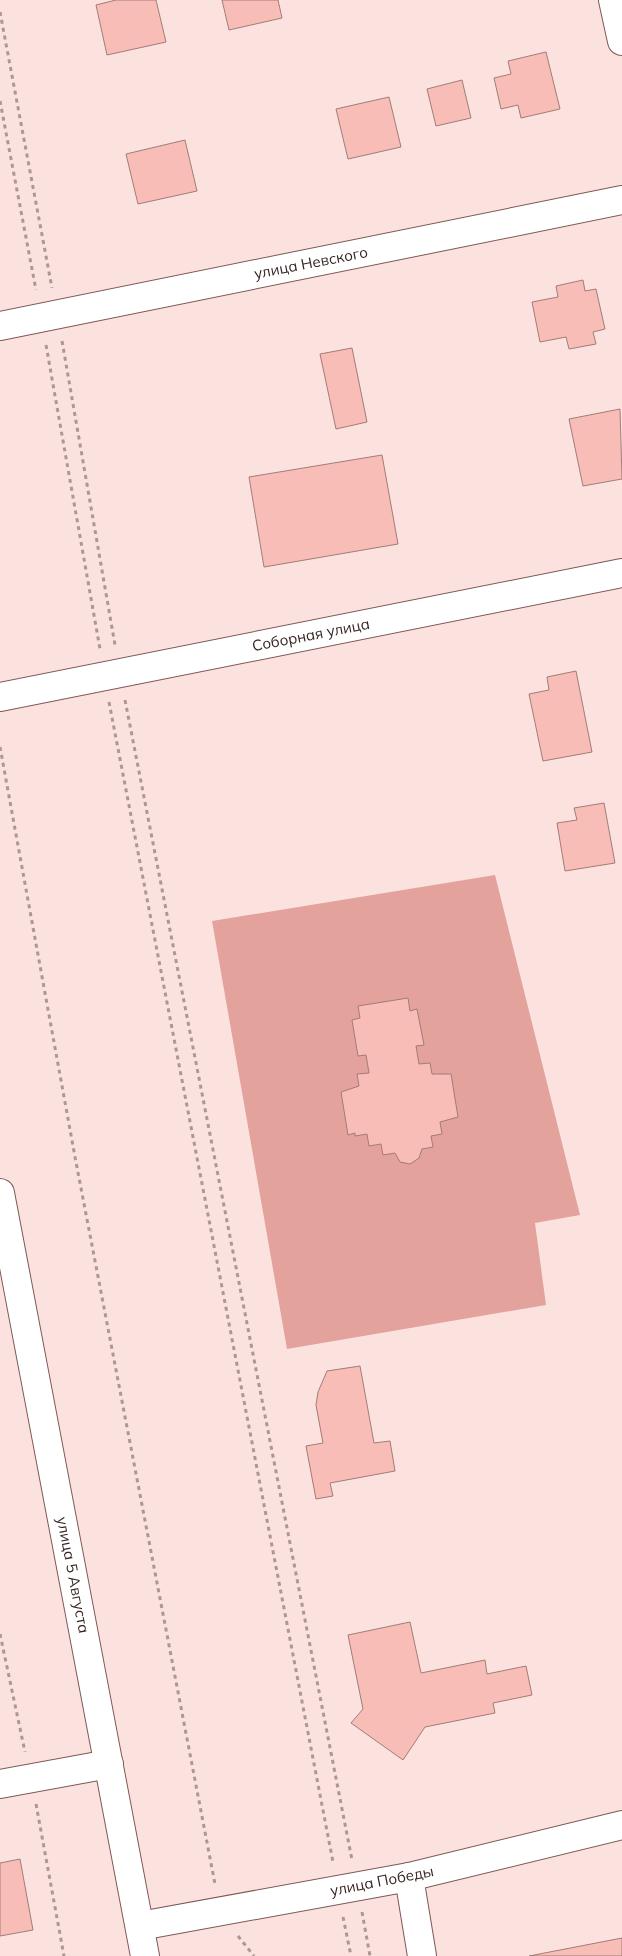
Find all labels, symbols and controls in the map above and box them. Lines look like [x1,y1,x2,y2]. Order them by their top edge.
street label: улица Невского [252,242,369,283]
street label: Соборная улица [250,614,371,655]
street label: улица 5 Августа [53,1515,94,1635]
street label: улица Победы [328,1861,435,1900]

